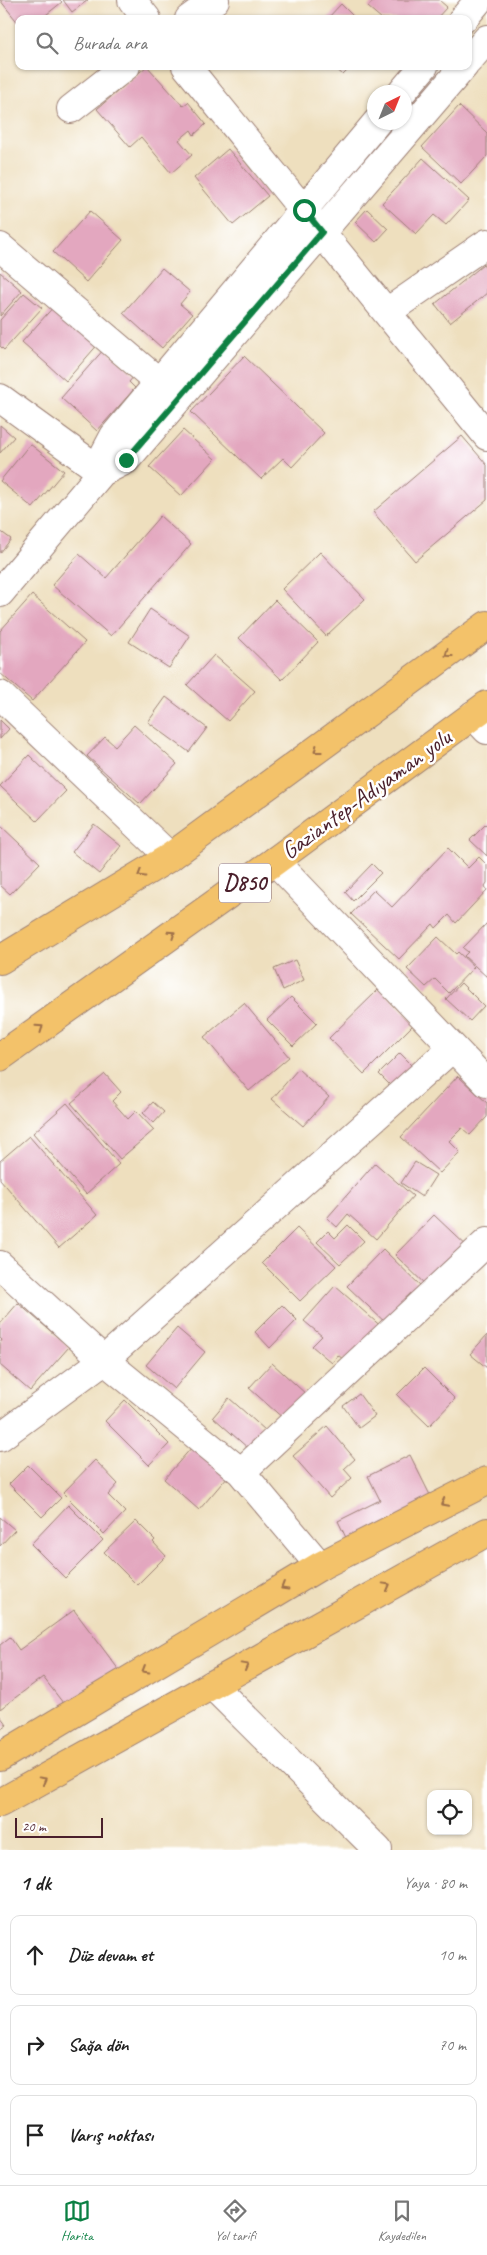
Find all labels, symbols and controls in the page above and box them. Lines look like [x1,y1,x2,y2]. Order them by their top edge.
search box [15,15,472,70]
icon: search [33,29,61,57]
text: Burada ara [73,31,147,55]
north arrow [367,85,412,130]
route start [293,199,316,222]
route end [115,449,138,472]
one-way arrow [444,648,454,657]
street label: Gaziantep-Adıyaman yolu [275,721,458,866]
one-way arrow [313,744,323,753]
road number: D850 [219,864,271,902]
one-way arrow [138,868,147,878]
one-way arrow [166,931,176,940]
one-way arrow [34,1025,44,1034]
one-way arrow [440,1497,449,1507]
one-way arrow [281,1581,290,1591]
one-way arrow [382,1583,391,1593]
one-way arrow [240,1662,249,1672]
one-way arrow [141,1664,150,1674]
one-way arrow [37,1776,46,1786]
map controls [427,1790,472,1835]
button: locate [427,1790,472,1835]
scale bar [15,1815,102,1838]
text: 20 m [22,1818,46,1835]
text: 1 dk [20,1870,51,1896]
text: Yaya · 80 m [404,1873,467,1893]
icon: ahead [21,1941,49,1969]
text: Düz devam et [68,1943,153,1967]
text: 10 m [439,1945,466,1965]
icon: right [21,2031,49,2059]
text: Sağa dön [68,2033,129,2057]
text: 70 m [439,2035,466,2055]
icon: arrive [21,2121,49,2149]
text: Varış noktası [68,2123,153,2147]
tab: Harita [61,2197,93,2244]
tab: Yol tarifi [215,2197,256,2244]
tab: Kaydedilen [378,2197,426,2244]

